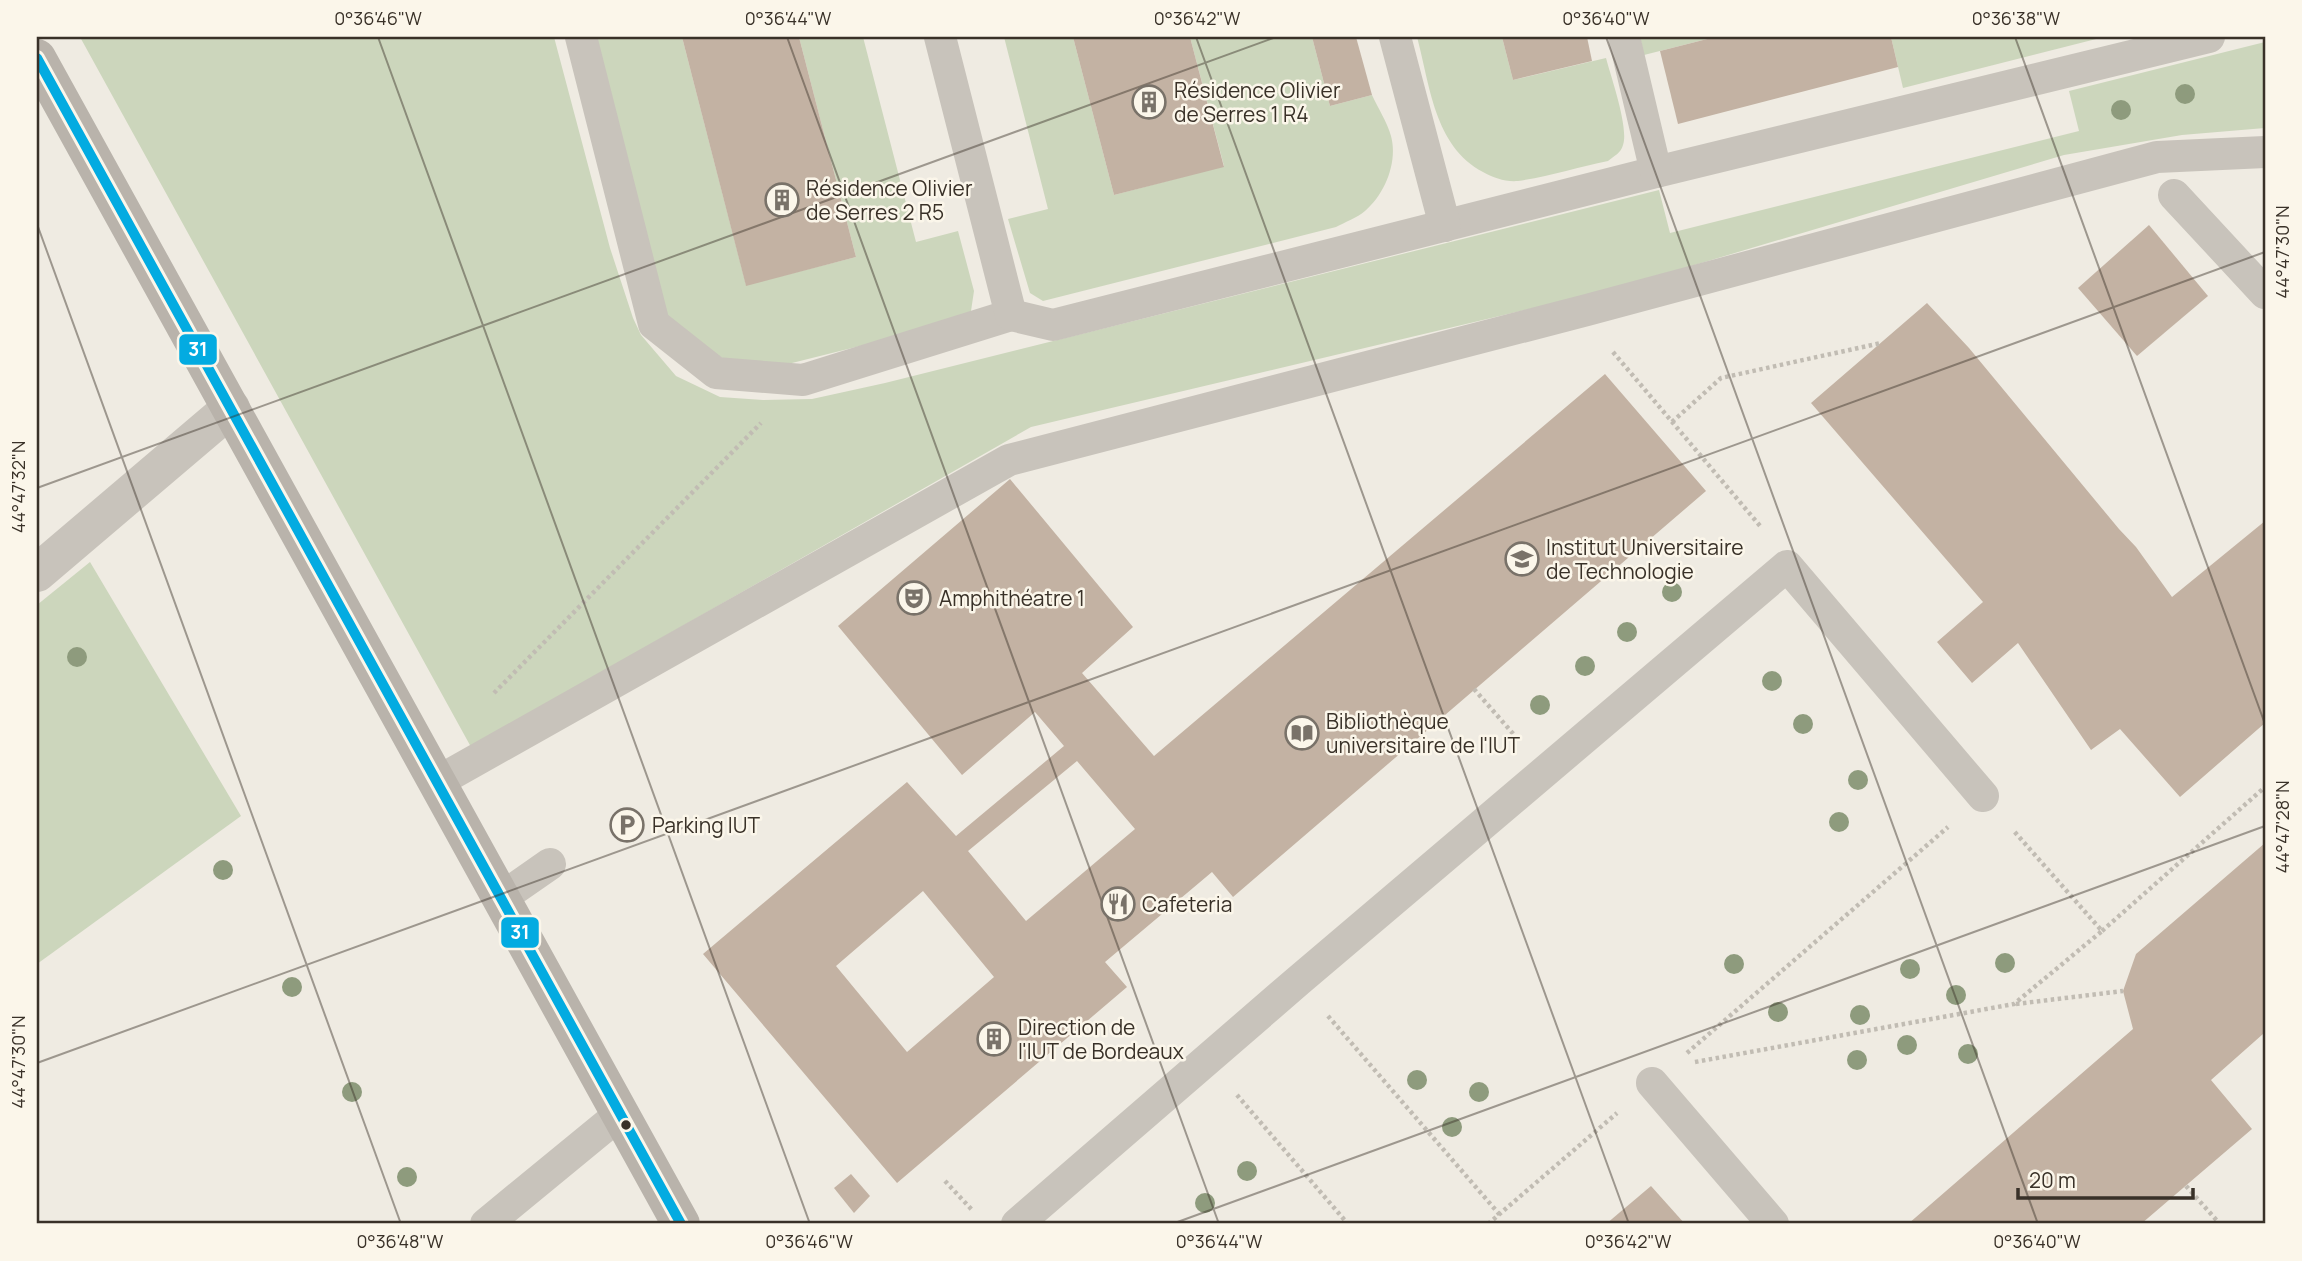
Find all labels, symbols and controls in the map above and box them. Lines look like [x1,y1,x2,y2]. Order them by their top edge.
text: 0°36'46"W [334,6,422,30]
text: 0°36'44"W [745,6,831,30]
text: 0°36'42"W [1154,6,1240,30]
text: 0°36'40"W [1562,6,1650,30]
text: 0°36'38"W [1972,6,2060,30]
place label: Résidence Olivier de Serres 1 R4 [1174,76,1341,128]
building icon: Résidence Olivier de Serres 1 R4 [1130,83,1168,121]
place label: Résidence Olivier de Serres 2 R5 [806,174,973,226]
building icon: Résidence Olivier de Serres 2 R5 [763,181,801,219]
text: 44°47'30"N [2270,205,2294,299]
line badge: 31 [178,333,218,366]
text: 31 [188,336,208,362]
text: 44°47'32"N [6,441,30,533]
place label: Institut Universitaire de Technologie [1546,533,1744,585]
school or university icon: Institut Universitaire de Technologie [1503,540,1541,578]
theatre icon: Amphithéatre 1 [895,579,933,617]
place label: Amphithéatre 1 [939,584,1085,612]
place label: Bibliothèque universitaire de l'IUT [1326,707,1521,759]
library icon: Bibliothèque universitaire de l'IUT [1283,714,1321,752]
text: 44°47'28"N [2270,780,2294,874]
parking icon: Parking IUT [608,806,646,844]
place label: Parking IUT [652,811,761,839]
restaurant icon: Cafeteria [1099,885,1137,923]
place label: Cafeteria [1142,890,1232,918]
line badge: 31 [500,916,540,949]
text: 31 [510,919,530,945]
place label: Direction de l'IUT de Bordeaux [1018,1013,1184,1065]
text: 44°47'30"N [6,1015,30,1109]
building icon: Direction de l'IUT de Bordeaux [975,1020,1013,1058]
unlabelled marker [619,1118,633,1132]
scale bar [2018,1156,2194,1200]
text: 20 m [2029,1166,2076,1194]
text: 0°36'48"W [357,1229,444,1253]
text: 0°36'46"W [765,1229,853,1253]
text: 0°36'44"W [1176,1229,1262,1253]
text: 0°36'42"W [1585,1229,1671,1253]
text: 0°36'40"W [1993,1229,2081,1253]

